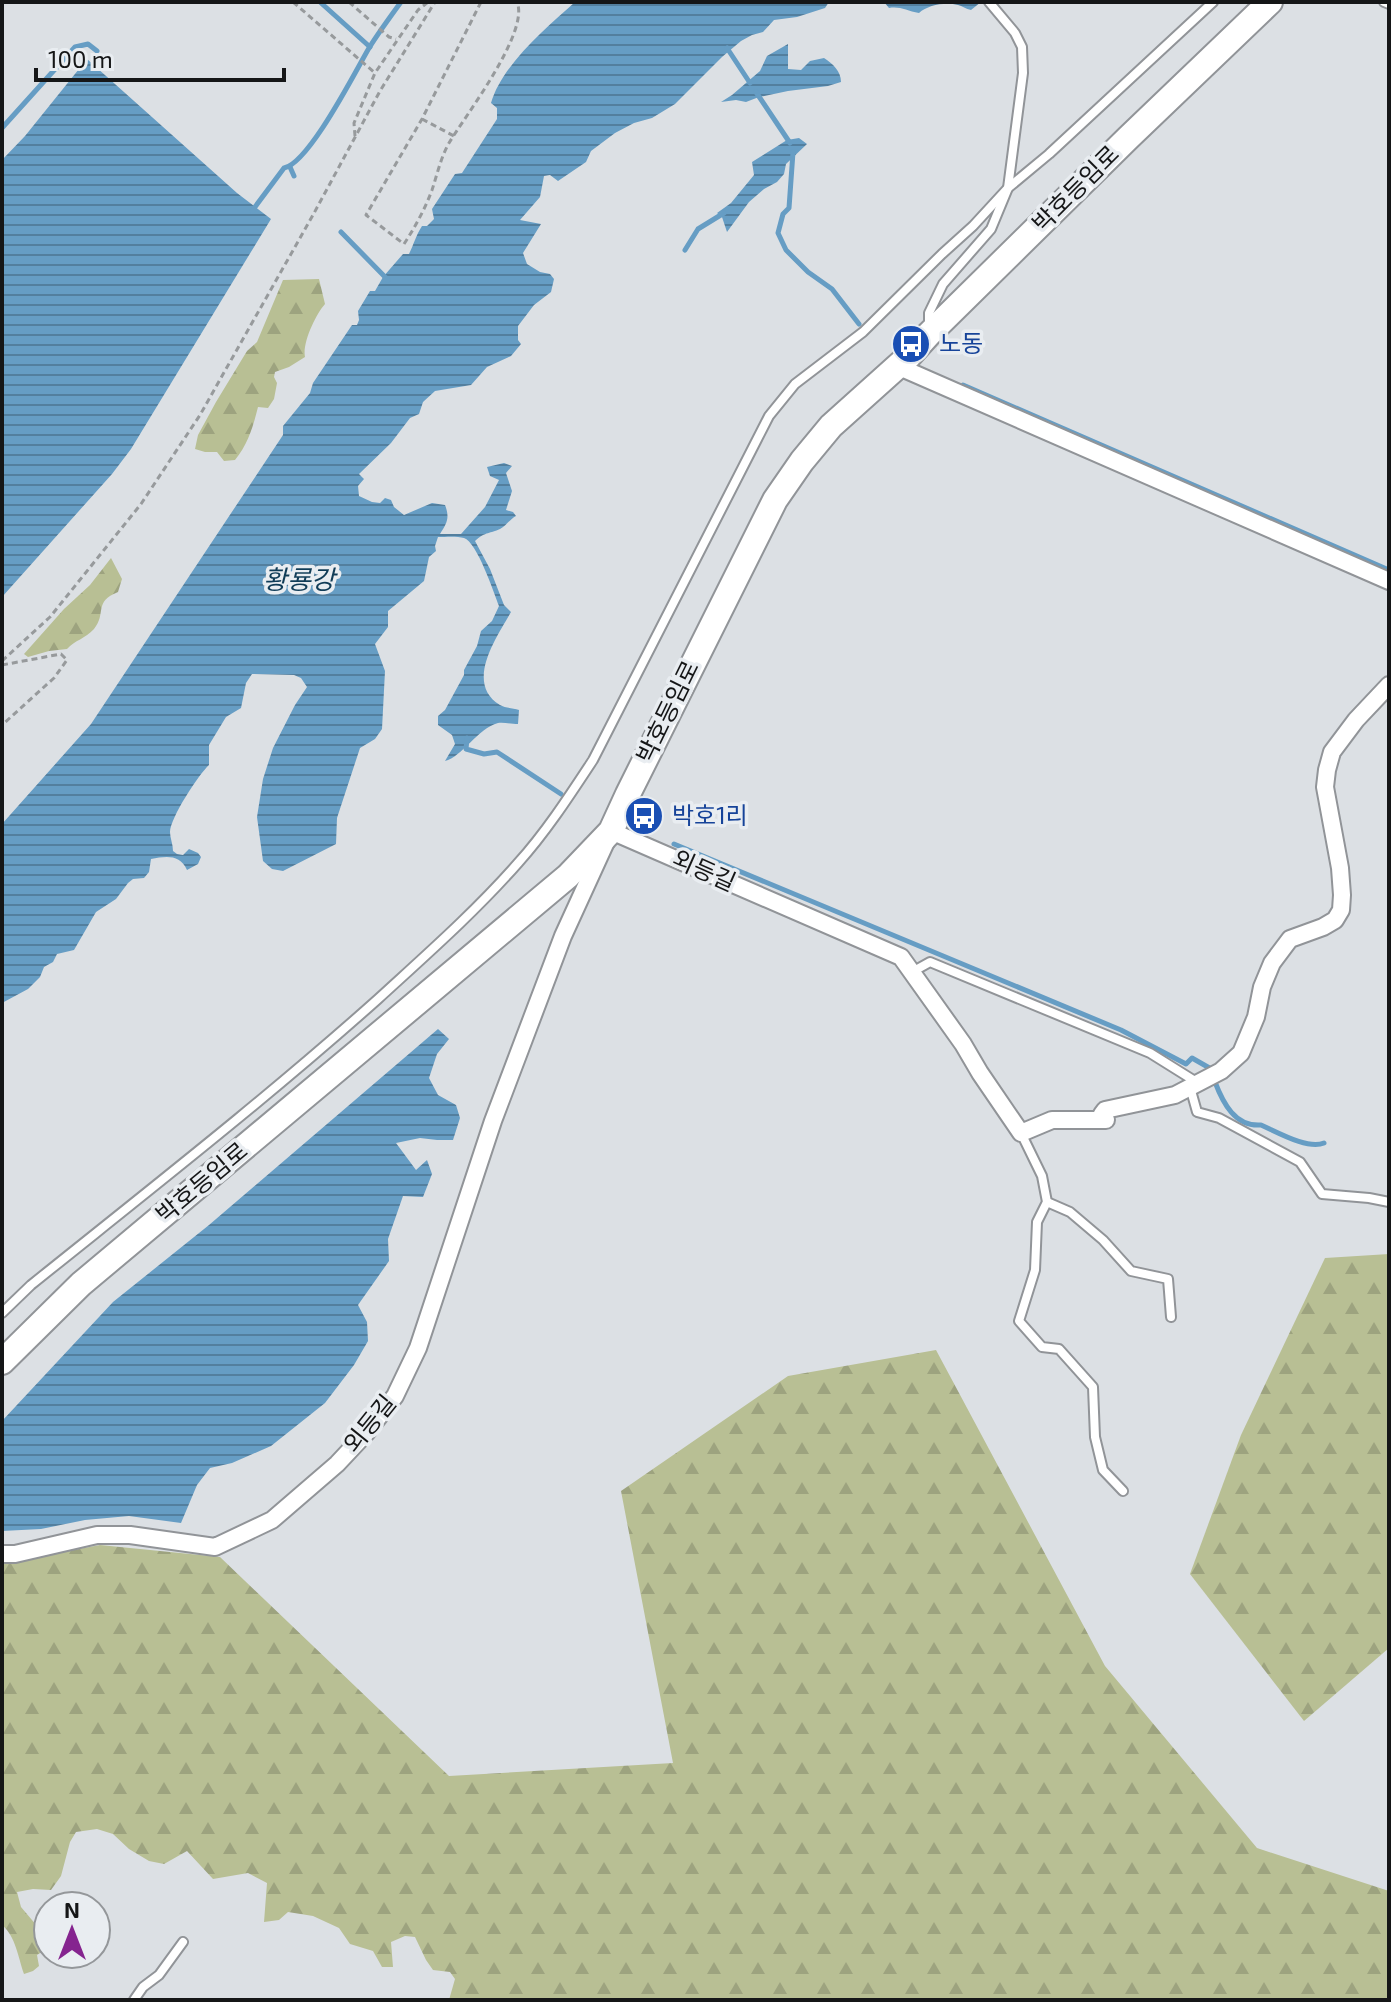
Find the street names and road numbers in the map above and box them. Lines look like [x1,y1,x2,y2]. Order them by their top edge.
street label: 박호등임로 [1026,139,1124,237]
street label: 박호등임로 [629,655,704,767]
street label: 외등길 [668,843,741,896]
street label: 박호등임로 [149,1135,253,1228]
street label: 외등길 [337,1388,401,1458]

